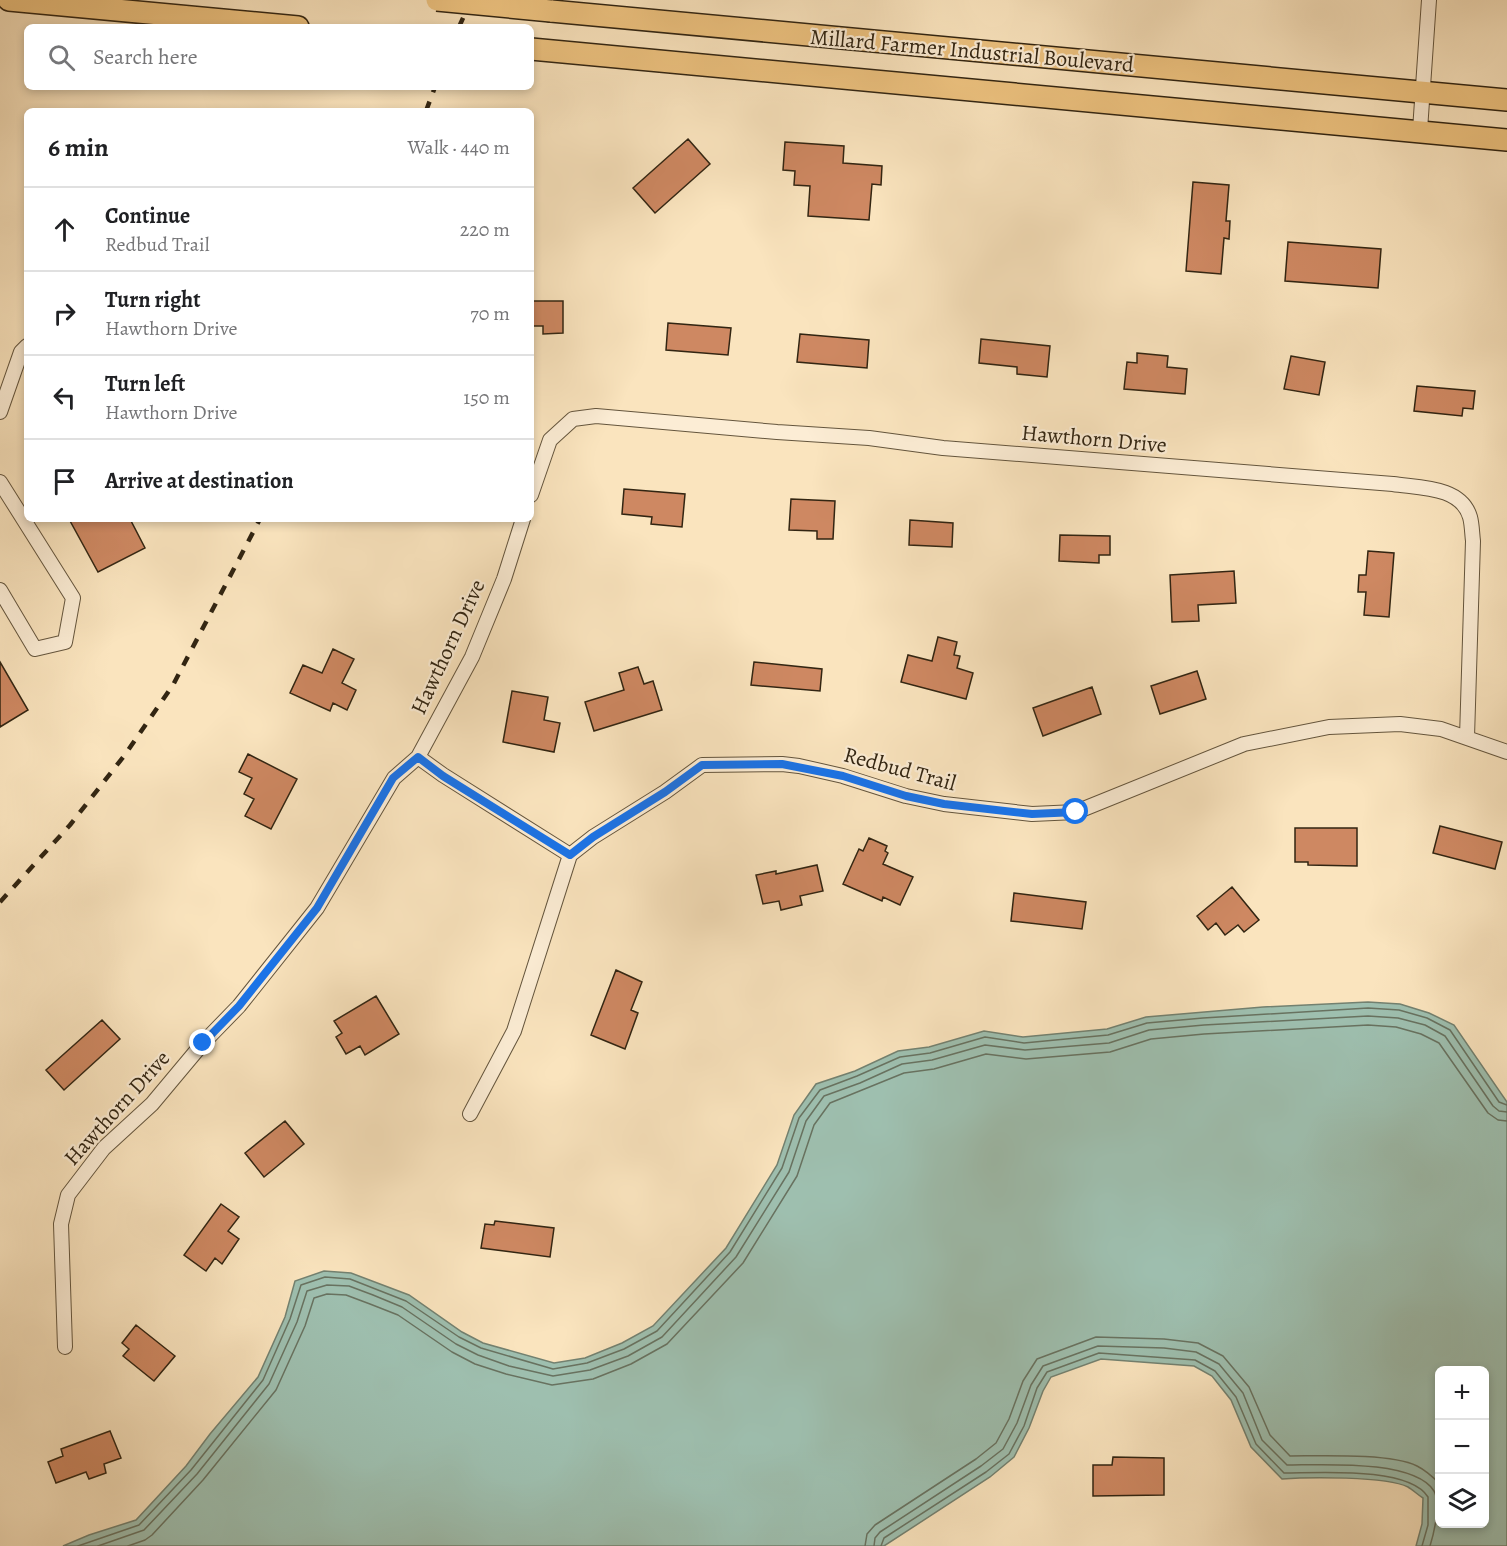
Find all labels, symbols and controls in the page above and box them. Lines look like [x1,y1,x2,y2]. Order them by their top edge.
street label: Millard Farmer Industrial Boulevard [809,22,1135,80]
search box [24,24,534,90]
icon: search [45,41,78,74]
text: Search here [93,42,198,72]
text: 6 min [48,130,109,165]
text: Walk · 440 m [408,134,510,161]
text: Continue [105,201,190,231]
icon: ahead [48,213,81,246]
text: 220 m [460,216,510,243]
text: Redbud Trail [105,231,210,258]
text: Turn right [105,285,201,315]
icon: right [48,297,81,330]
text: 70 m [470,300,510,327]
text: Hawthorn Drive [105,315,237,342]
text: Turn left [105,369,185,399]
icon: left [48,381,81,414]
text: 150 m [463,384,510,411]
text: Hawthorn Drive [105,399,237,426]
street label: Hawthorn Drive [1020,418,1168,460]
icon: arrive [48,465,81,498]
text: Arrive at destination [105,466,294,496]
street label: Hawthorn Drive [404,575,492,719]
street label: Redbud Trail [841,740,959,798]
route start [1062,798,1088,824]
route end [189,1029,215,1055]
street label: Hawthorn Drive [57,1044,177,1172]
map controls [1435,1366,1489,1528]
button: + [1435,1366,1489,1420]
button: − [1435,1420,1489,1474]
button: layers [1435,1474,1489,1528]

